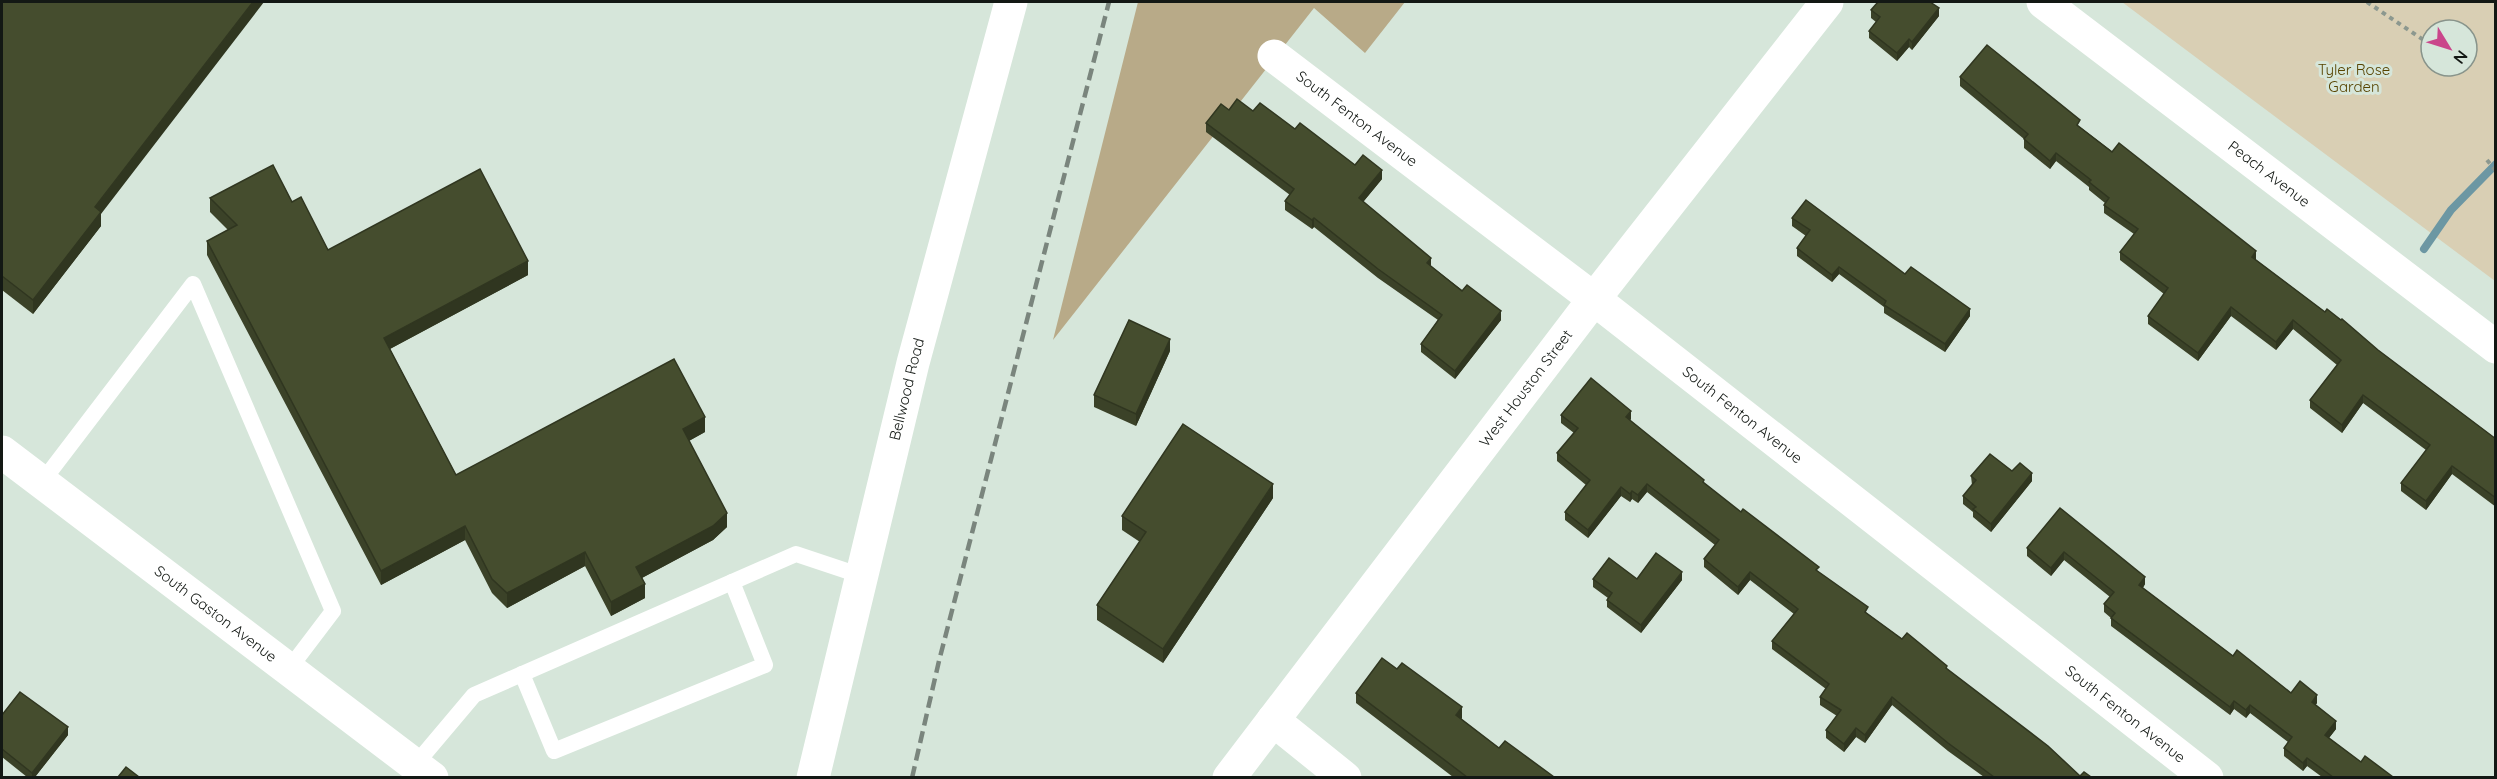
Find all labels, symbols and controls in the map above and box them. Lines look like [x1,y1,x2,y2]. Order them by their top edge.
north arrow [2419,18,2479,78]
text: N [2449,46,2472,68]
park label: Tyler Rose Garden [2318,60,2390,96]
street label: South Fenton Avenue [1293,66,1422,171]
street label: Peach Avenue [2224,136,2314,211]
street label: West Houston Street [1475,326,1576,450]
street label: Bellwood Road [885,336,928,442]
street label: South Fenton Avenue [1679,362,1807,467]
street label: South Gaston Avenue [151,561,281,666]
street label: South Fenton Avenue [2062,661,2189,767]

